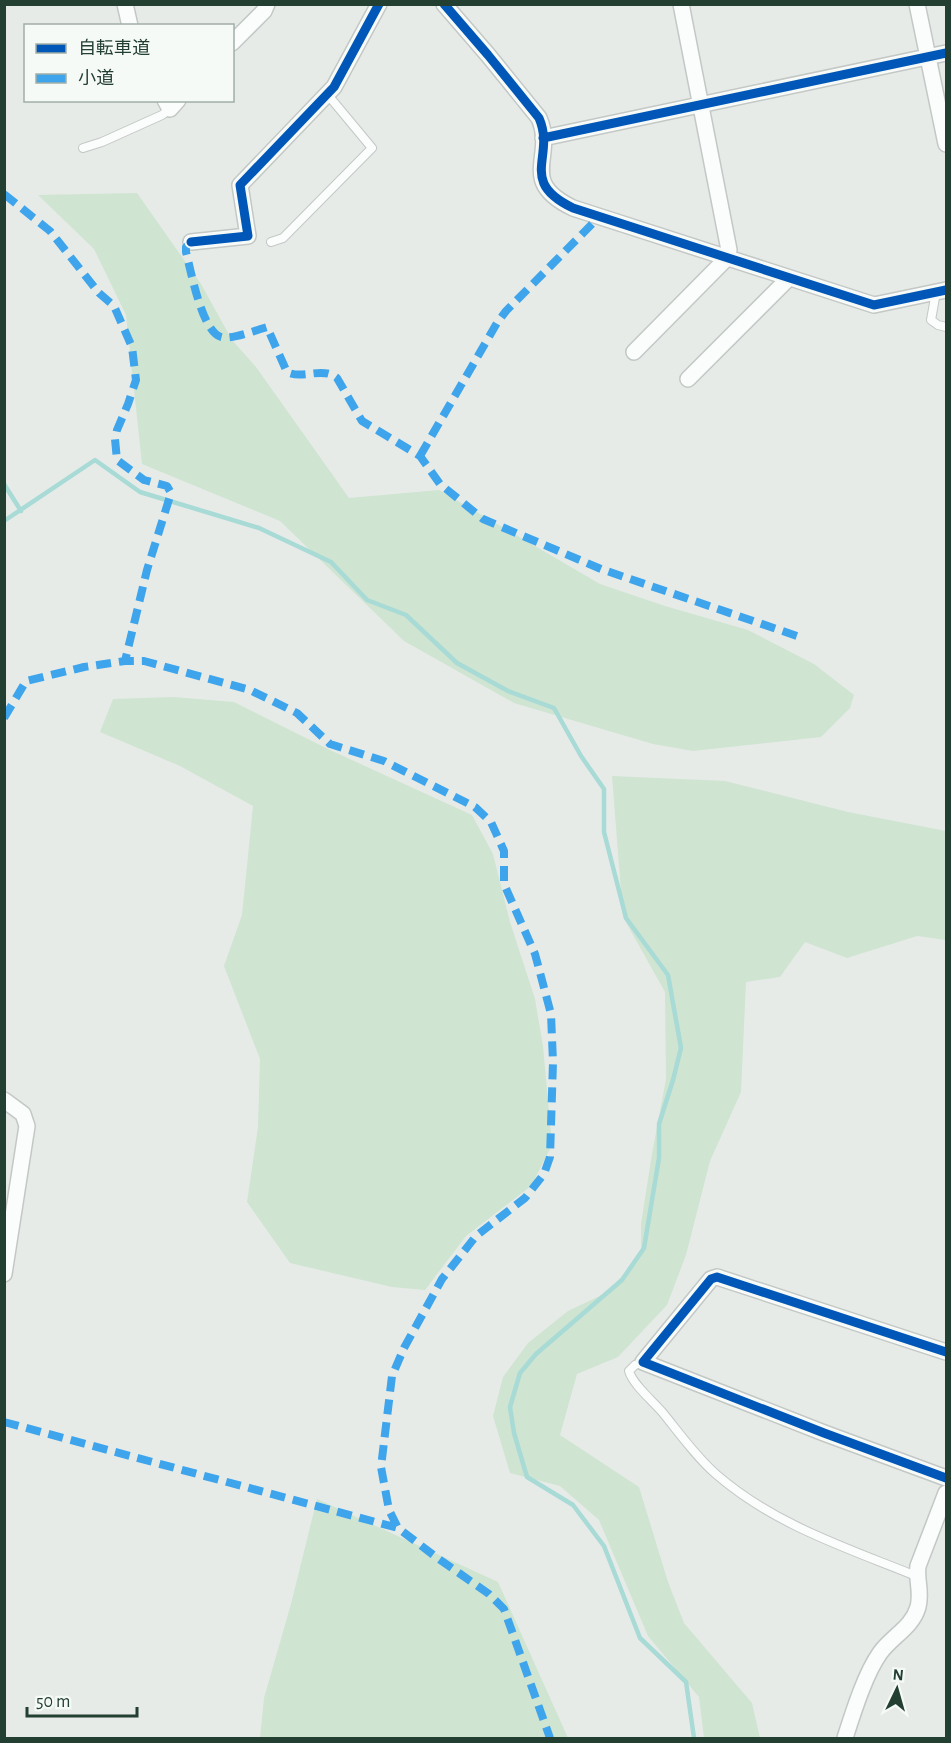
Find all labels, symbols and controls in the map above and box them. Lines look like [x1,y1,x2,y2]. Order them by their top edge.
legend [24,24,234,102]
text: 自転車道 [78,38,150,58]
text: 小道 [78,68,114,88]
north arrow [867,1659,927,1719]
text: N [892,1667,904,1684]
scale bar [27,1680,136,1718]
text: 50 m [36,1693,70,1711]

